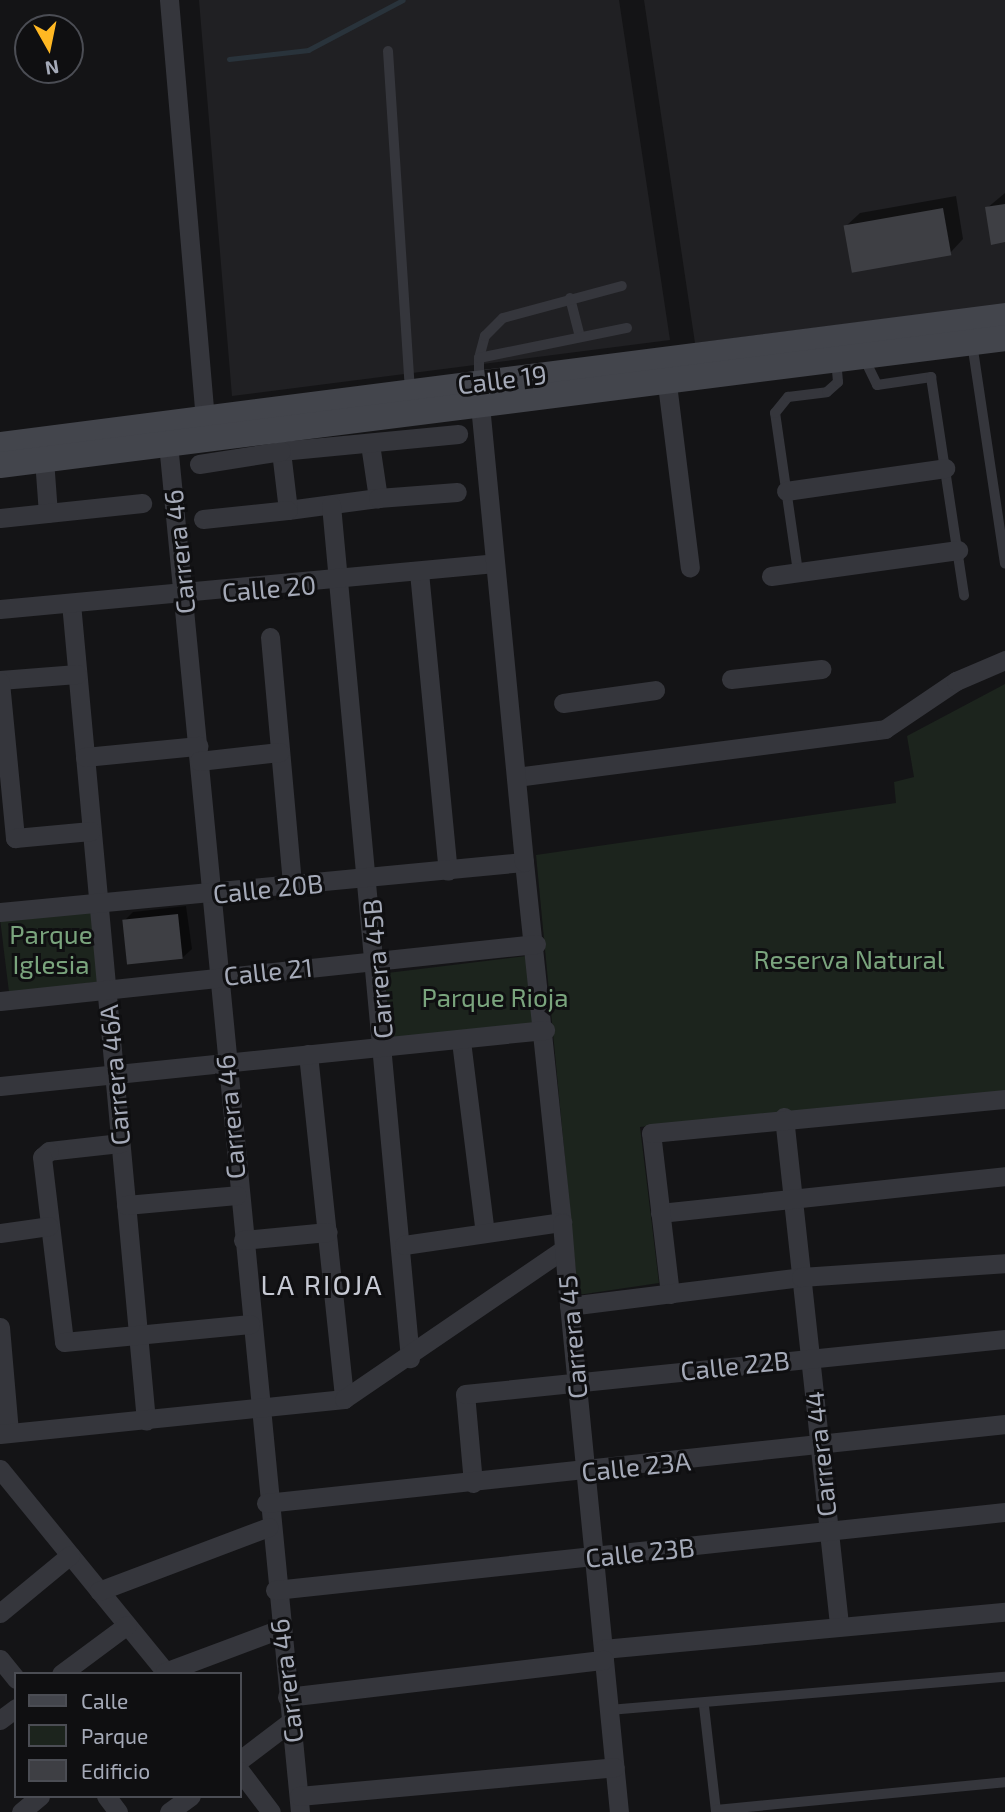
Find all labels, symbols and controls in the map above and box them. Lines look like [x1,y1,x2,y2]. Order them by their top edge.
north arrow [14,14,84,84]
text: N [43,56,61,81]
street label: Calle 19 [456,358,548,400]
street label: Carrera 46 [157,488,201,616]
street label: Calle 20 [221,568,317,608]
street label: Calle 20B [211,867,325,909]
street label: Carrera 45B [355,898,399,1040]
park label: Parque Iglesia [9,918,93,979]
park label: Reserva Natural [754,943,944,975]
street label: Calle 21 [222,951,314,991]
park label: Parque Rioja [421,981,569,1013]
street label: Carrera 46A [92,1003,136,1147]
street label: Carrera 46 [209,1053,251,1181]
district label: LA RIOJA [261,1267,383,1301]
street label: Carrera 45 [551,1274,593,1400]
street label: Calle 22B [679,1344,791,1386]
street label: Carrera 44 [798,1390,842,1518]
street label: Calle 23A [580,1445,692,1487]
street label: Calle 23B [584,1531,696,1573]
street label: Carrera 46 [263,1617,309,1745]
legend [14,1672,242,1798]
text: Calle [81,1688,128,1713]
text: Parque [81,1723,148,1748]
text: Edificio [81,1758,150,1783]

